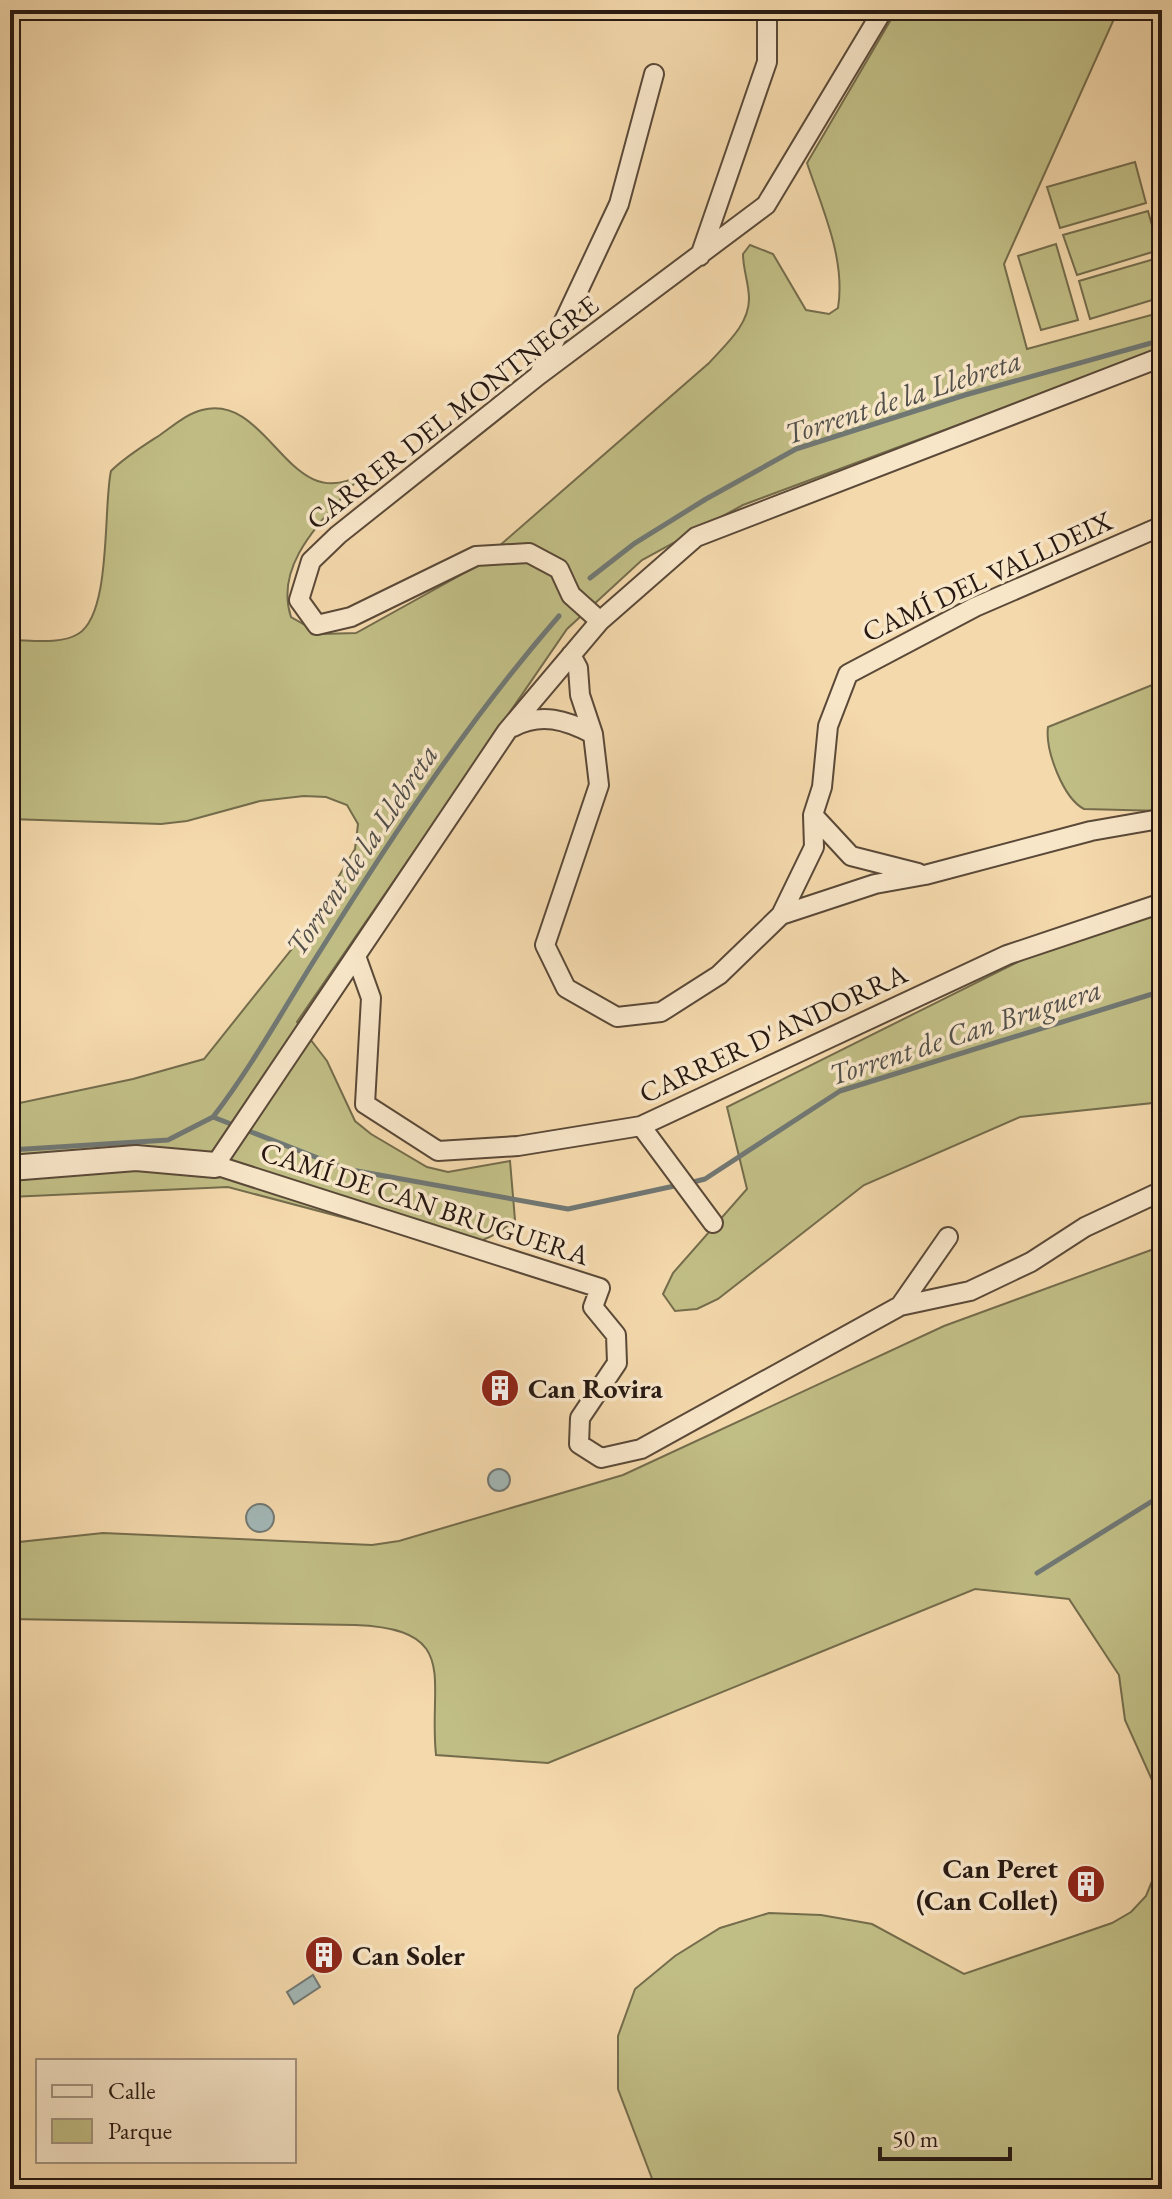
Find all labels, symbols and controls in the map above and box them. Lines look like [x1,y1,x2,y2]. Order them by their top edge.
street label: CARRER DEL MONTNEGRE [299,287,606,537]
water label: Torrent de la Llebreta [780,340,1026,453]
street label: CAMÍ DEL VALLDEIX [856,502,1118,650]
water label: Torrent de la Llebreta [276,737,447,963]
street label: CARRER D'ANDORRA [633,955,913,1111]
water label: Torrent de Can Bruguera [824,969,1106,1094]
street label: CAMÍ DE CAN BRUGUERA [256,1133,595,1273]
building icon: Can Rovira [479,1367,521,1409]
place label: Can Rovira [528,1370,664,1406]
place label: Can Peret (Can Collet) [916,1850,1058,1918]
building icon: Can Peret (Can Collet) [1065,1863,1107,1905]
building icon: Can Soler [303,1934,345,1976]
place label: Can Soler [352,1937,465,1973]
legend [36,2059,296,2163]
text: Calle [108,2075,156,2106]
scale bar [880,2111,1010,2161]
text: Parque [108,2115,172,2146]
text: 50 m [892,2123,939,2154]

